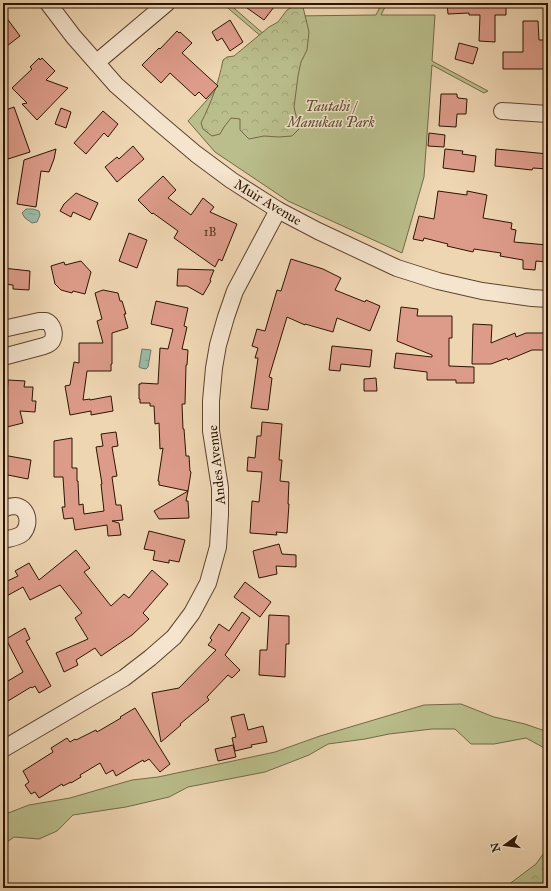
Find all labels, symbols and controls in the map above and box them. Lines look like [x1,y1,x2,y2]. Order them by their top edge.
park label: Tautahi / Manukau Park [285,98,375,131]
street label: Muir Avenue [231,176,305,229]
house number: 1B [204,225,216,239]
street label: Andes Avenue [204,424,229,507]
north arrow [485,825,525,865]
text: N [488,841,503,853]

